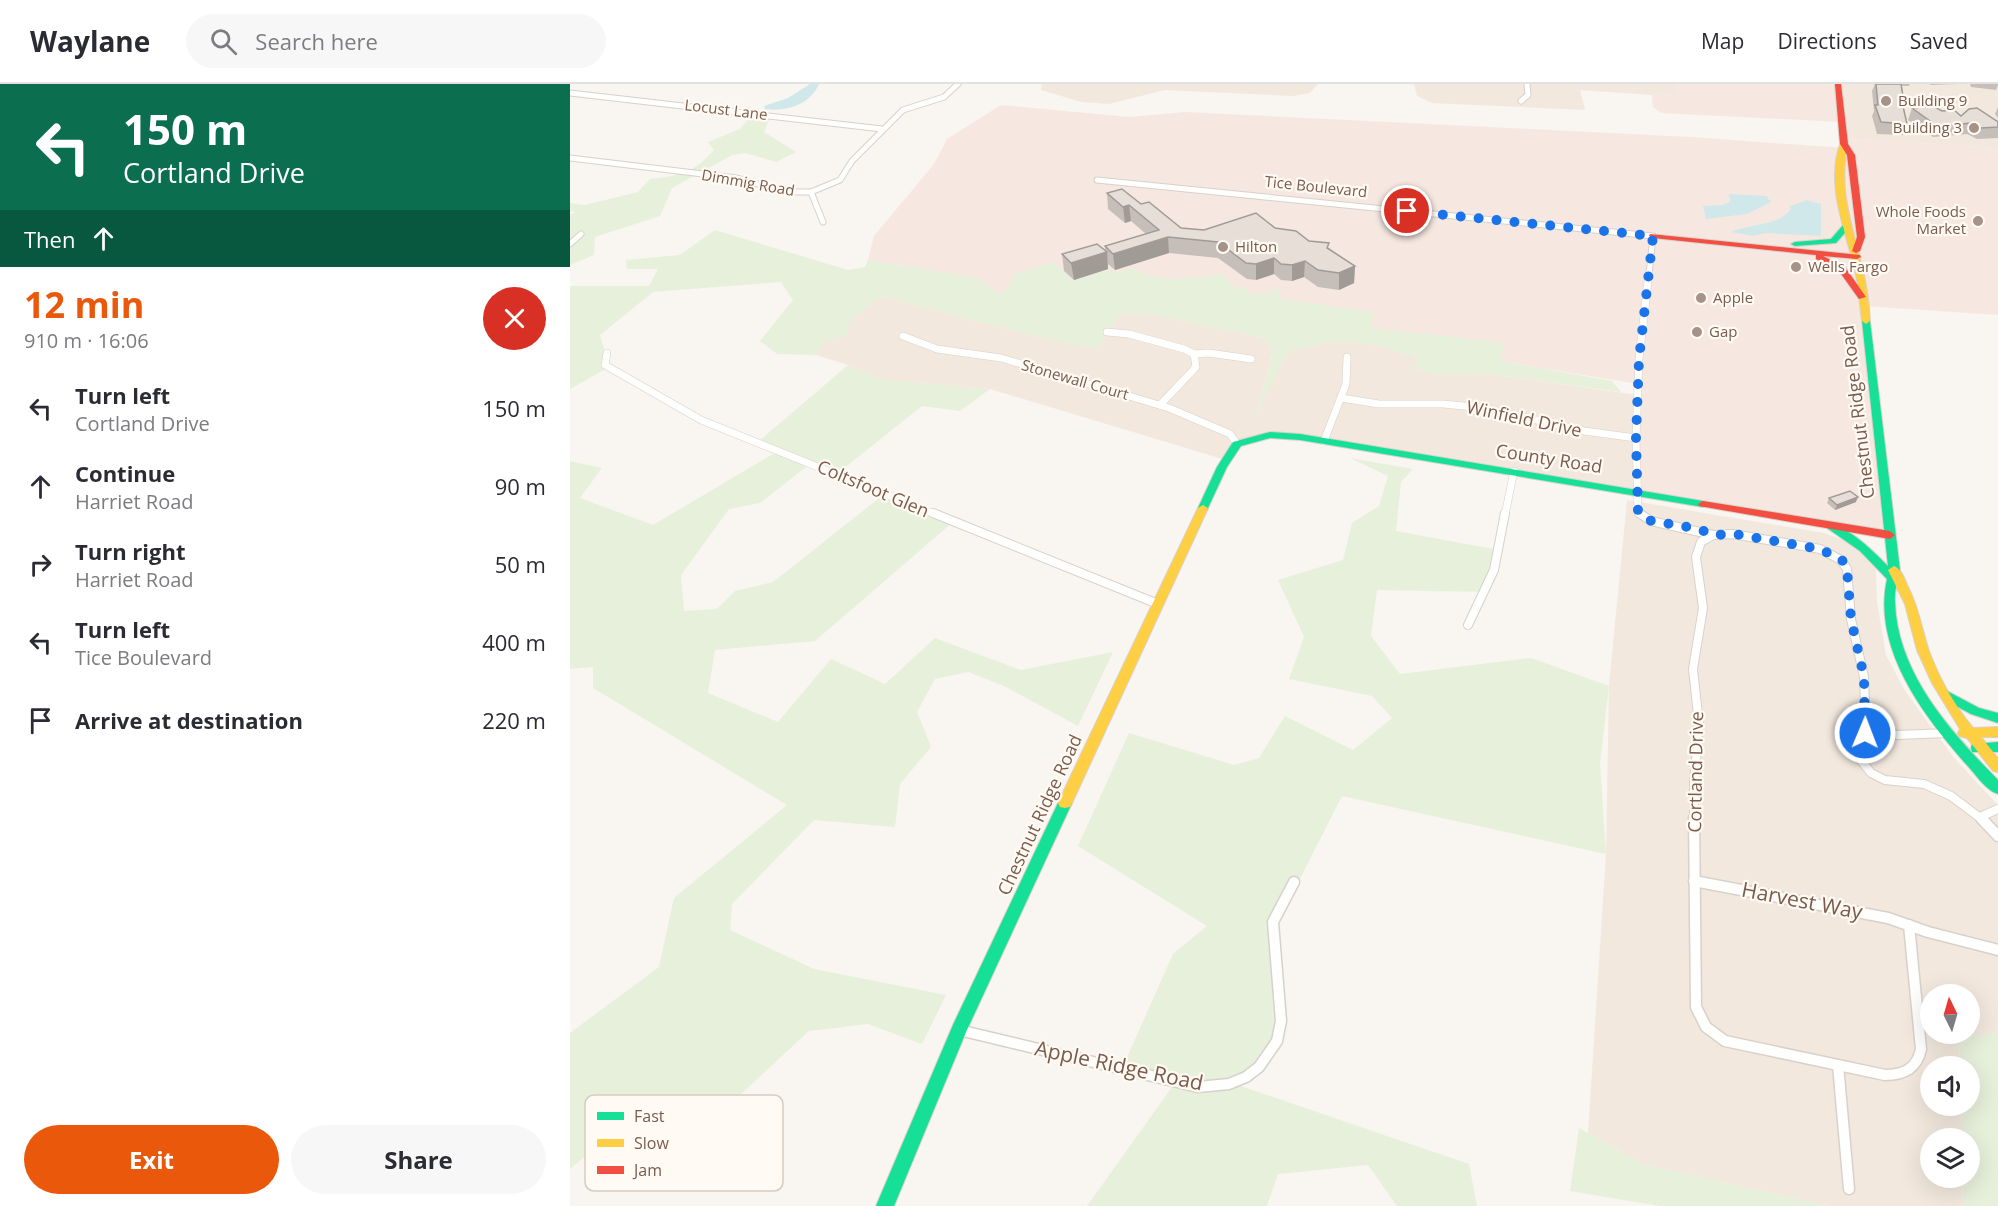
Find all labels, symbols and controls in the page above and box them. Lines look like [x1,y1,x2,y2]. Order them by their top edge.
search box [186,14,606,68]
text: Waylane [30,22,150,60]
icon: search [207,25,240,58]
text: Search here [255,26,378,56]
text: Map [1701,27,1744,55]
text: Directions [1777,27,1877,55]
text: Saved [1910,27,1968,55]
place label: Building 9 [1898,90,1967,110]
street label: Locust Lane [684,94,769,124]
marker: Building 9 [1879,94,1893,108]
text: 150 m [123,100,247,157]
icon: left [24,108,102,186]
place label: Building 3 [1893,117,1962,137]
marker: Building 3 [1967,121,1981,135]
text: Cortland Drive [123,154,305,191]
street label: Dimmig Road [700,164,796,200]
street label: Tice Boulevard [1264,171,1368,201]
pin [1381,185,1432,236]
icon: arrive [1390,194,1423,227]
place label: Whole Foods Market [1876,201,1966,238]
marker: Whole Foods Market [1971,214,1985,228]
icon: ahead [87,222,120,255]
text: Then [24,224,75,254]
place label: Hilton [1235,236,1277,256]
marker: Hilton [1216,240,1230,254]
place label: Wells Fargo [1808,256,1888,276]
marker: Wells Fargo [1789,260,1803,274]
text: 12 min [24,280,145,329]
button: close [483,287,546,350]
place label: Apple [1713,287,1753,307]
marker: Apple [1694,291,1708,305]
place label: Gap [1709,321,1737,341]
street label: Chestnut Ridge Road [1834,324,1880,500]
marker: Gap [1690,325,1704,339]
text: 910 m · 16:06 [24,327,149,354]
street label: Stonewall Court [1019,354,1131,404]
text: Turn left [75,380,170,410]
icon: left [24,392,57,425]
text: 150 m [482,393,546,423]
street label: Winfield Drive [1464,394,1584,442]
text: Cortland Drive [75,410,210,437]
street label: County Road [1494,438,1604,478]
street label: Coltsfoot Glen [814,454,933,522]
text: Continue [75,458,175,488]
icon: ahead [24,470,57,503]
text: 90 m [495,471,546,501]
text: Harriet Road [75,488,194,515]
text: Turn right [75,536,186,566]
icon: right [24,548,57,581]
text: 50 m [495,549,546,579]
text: Harriet Road [75,566,194,593]
text: Turn left [75,614,170,644]
icon: left [24,626,57,659]
text: 400 m [482,627,546,657]
text: Tice Boulevard [75,644,212,671]
position arrow [1833,701,1897,765]
icon: arrive [24,704,57,737]
text: Arrive at destination [75,705,303,735]
text: 220 m [482,705,546,735]
street label: Cortland Drive [1682,711,1708,833]
street label: Chestnut Ridge Road [991,730,1087,899]
street label: Harvest Way [1739,875,1865,926]
north arrow [1920,984,1980,1044]
map controls [1920,984,1980,1188]
street label: Apple Ridge Road [1032,1034,1206,1097]
button: sound [1920,1056,1980,1116]
legend [585,1095,783,1191]
text: Fast [634,1105,665,1127]
button: Exit [24,1125,279,1194]
button: Share [291,1125,546,1194]
button: layers [1920,1128,1980,1188]
text: Slow [634,1132,669,1154]
text: Jam [632,1159,662,1181]

